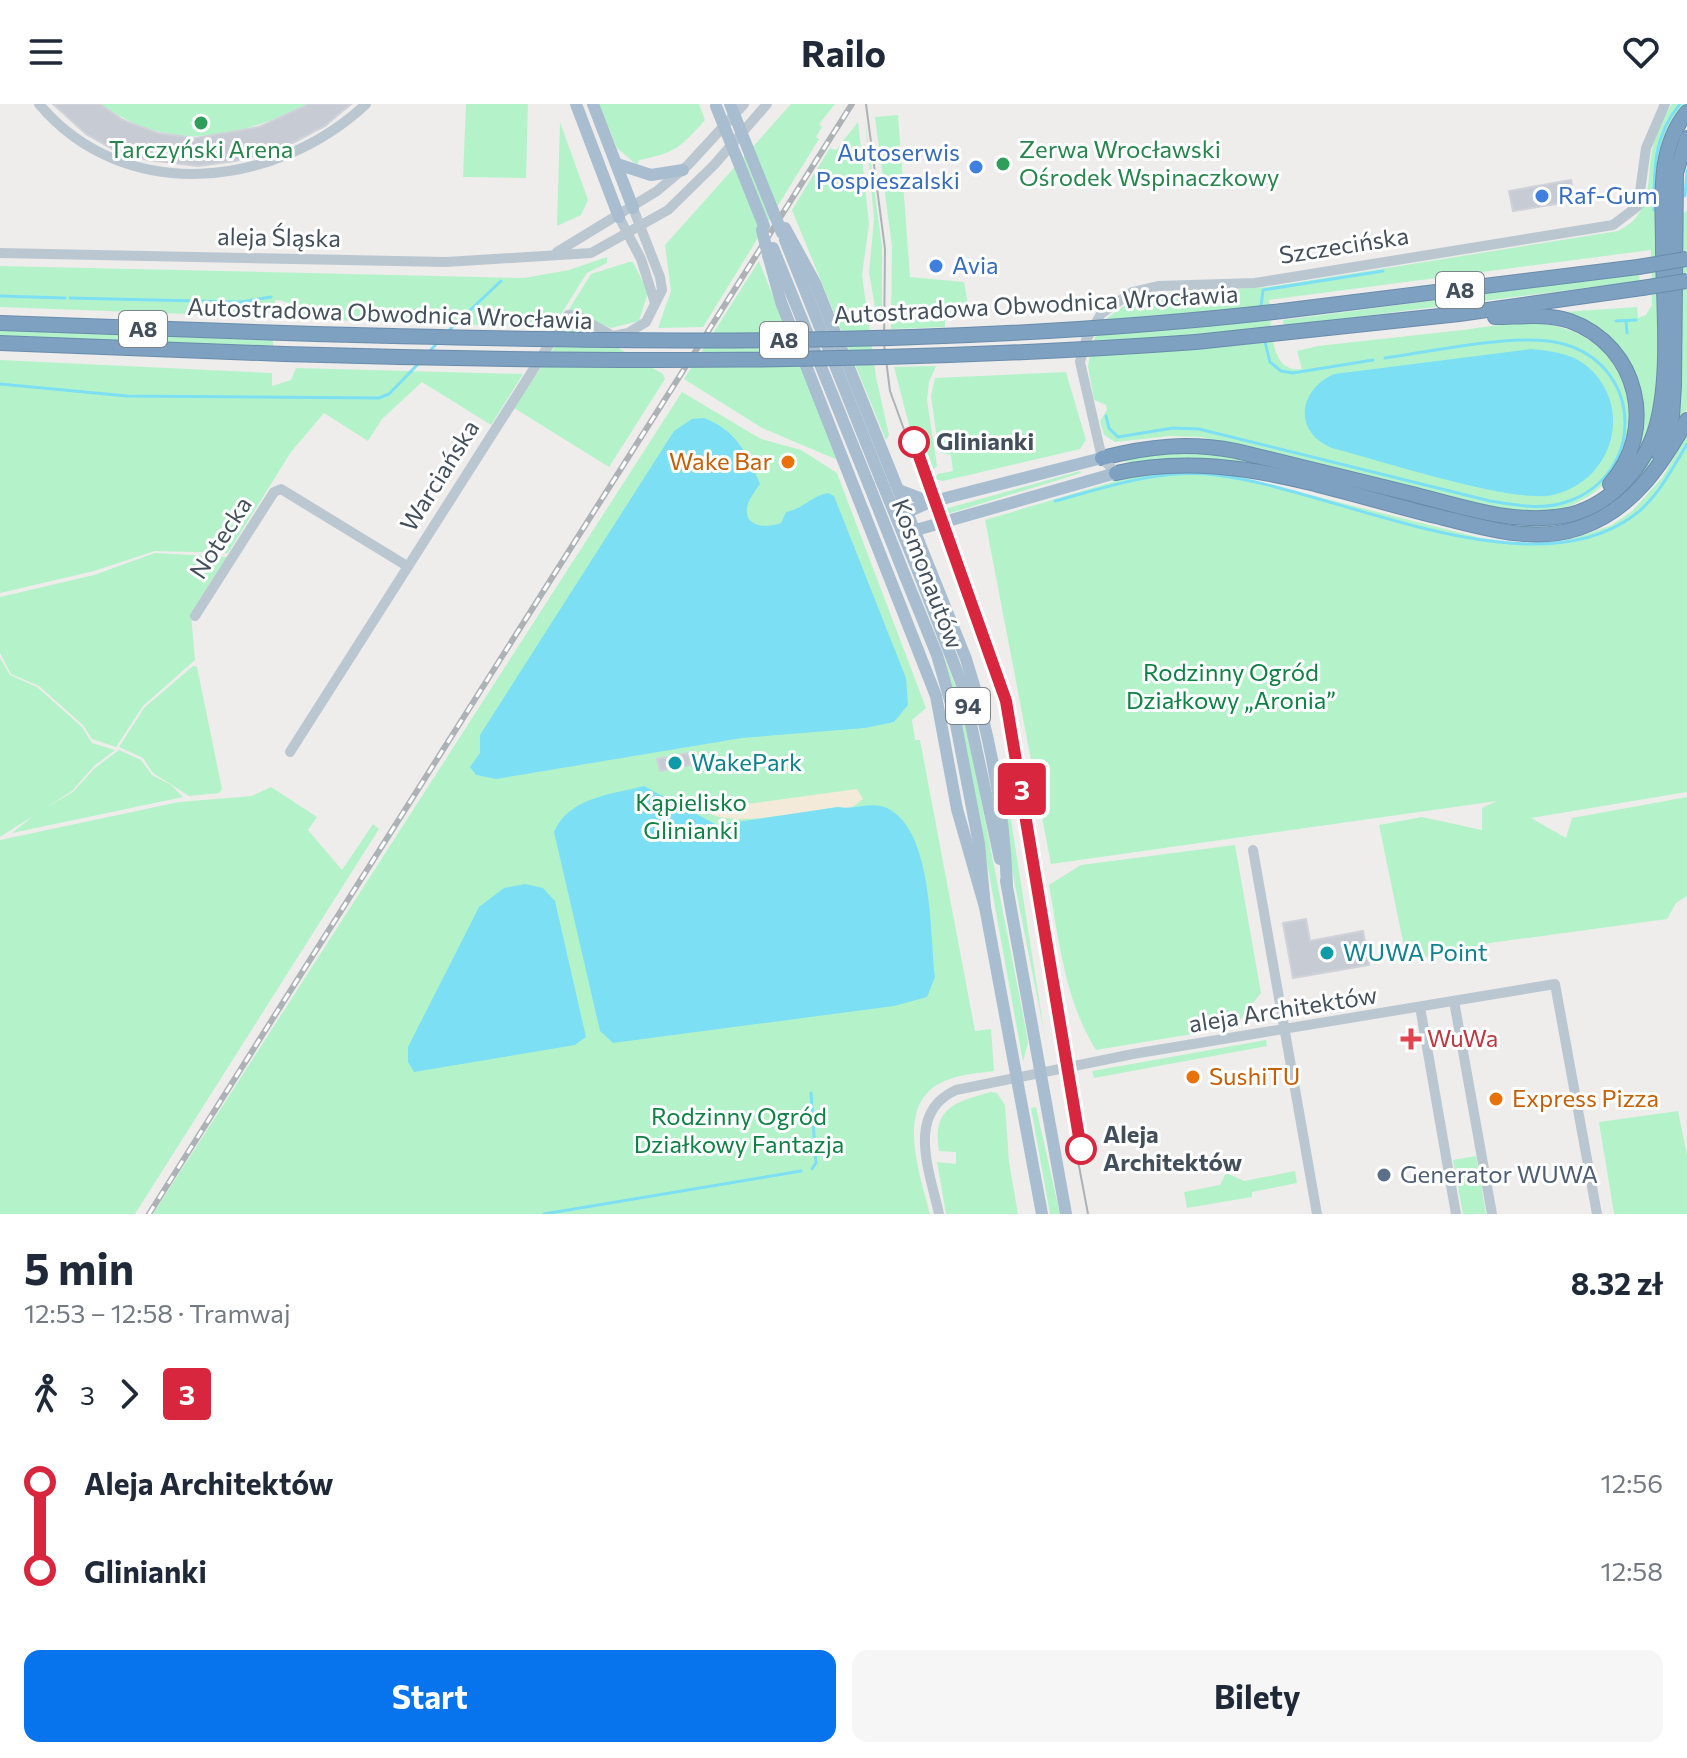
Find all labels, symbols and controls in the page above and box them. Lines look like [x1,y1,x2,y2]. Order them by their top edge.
icon: menu [24,30,68,74]
text: Railo [801,30,886,74]
icon: heart [1619,30,1663,74]
marker: Tarczyński Arena [192,114,210,132]
place label: Tarczyński Arena [109,134,293,163]
place label: Zerwa Wrocławski Ośrodek Wspinaczkowy [1019,134,1279,191]
place label: Autoserwis Pospieszalski [816,137,960,194]
marker: Zerwa Wrocławski Ośrodek Wspinaczkowy [994,155,1012,173]
marker: Autoserwis Pospieszalski [967,158,985,176]
place label: Raf-Gum [1558,180,1658,209]
marker: Raf-Gum [1533,187,1551,205]
street label: Szczecińska [1277,220,1411,269]
street label: aleja Śląska [217,221,341,252]
place label: Avia [952,250,999,279]
marker: Avia [927,257,945,275]
road number: A8 [1436,272,1484,308]
street label: Autostradowa Obwodnica Wrocławia [833,278,1239,329]
street label: Autostradowa Obwodnica Wrocławia [187,291,593,334]
road number: A8 [119,311,167,347]
road number: A8 [760,322,808,358]
street label: Warciańska [393,414,484,536]
place label: Glinianki [936,426,1034,455]
marker: Glinianki [899,427,929,457]
place label: Wake Bar [669,446,772,475]
marker: Wake Bar [779,453,797,471]
street label: Notecka [183,491,257,584]
street label: Kosmonautów [887,494,970,652]
park label: Rodzinny Ogród Działkowy „Aronia” [1126,657,1336,714]
road number: 94 [946,688,990,724]
place label: WakePark [691,747,802,776]
marker: WakePark [666,754,684,772]
line badge: 3 [996,763,1048,815]
text: 3 [1014,772,1030,806]
park label: Kąpielisko Glinianki [635,787,747,844]
place label: WUWA Point [1343,937,1488,966]
marker: WUWA Point [1318,944,1336,962]
street label: aleja Architektów [1187,979,1379,1038]
place label: WuWa [1427,1023,1498,1052]
marker: WuWa [1402,1030,1420,1048]
place label: SushiTU [1209,1061,1300,1090]
marker: SushiTU [1184,1068,1202,1086]
place label: Express Pizza [1512,1083,1659,1112]
marker: Express Pizza [1487,1090,1505,1108]
park label: Rodzinny Ogród Działkowy Fantazja [634,1101,844,1158]
place label: Aleja Architektów [1103,1119,1242,1176]
marker: Aleja Architektów [1066,1134,1096,1164]
place label: Generator WUWA [1400,1159,1598,1188]
marker: Generator WUWA [1375,1166,1393,1184]
text: 5 min [24,1240,134,1294]
text: 8.32 zł [1571,1264,1663,1301]
text: 12:53 – 12:58 · Tramwaj [24,1297,291,1328]
icon: walk [24,1372,68,1416]
icon: forward [107,1372,151,1416]
text: 3 [179,1377,195,1411]
text: 3 [80,1379,95,1410]
text: Aleja Architektów [84,1464,334,1501]
text: 12:56 [1601,1467,1663,1498]
text: Glinianki [84,1552,207,1589]
text: 12:58 [1601,1555,1663,1586]
button: Start [24,1650,836,1742]
button: Bilety [852,1650,1663,1742]

